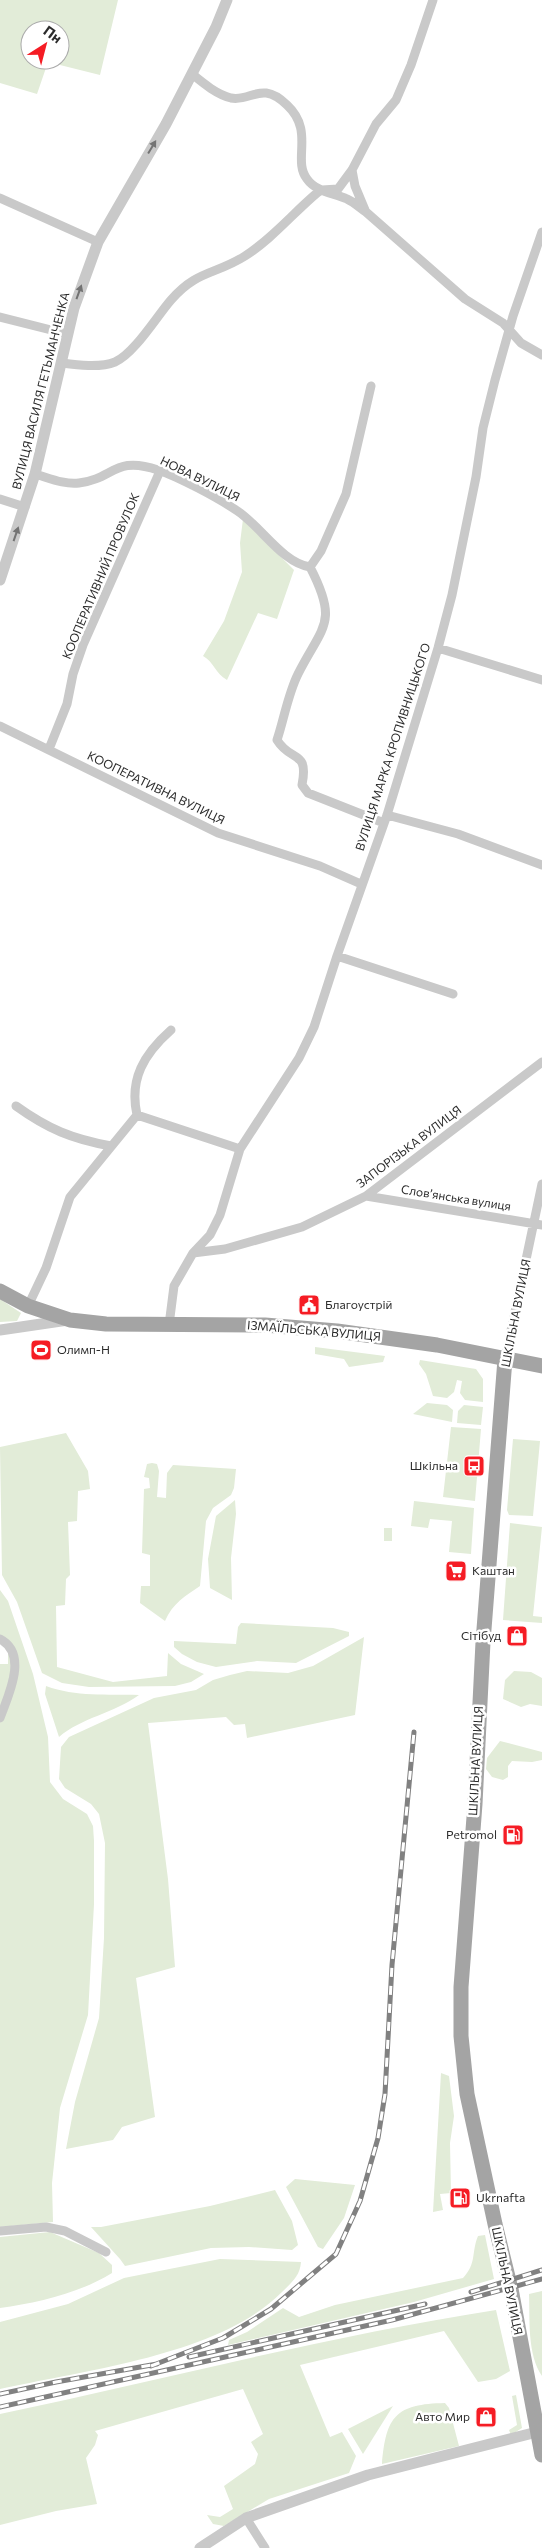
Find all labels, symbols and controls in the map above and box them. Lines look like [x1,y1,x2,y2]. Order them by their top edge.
north arrow [20,20,70,70]
text: Пн [40,22,65,46]
one-way arrow [147,141,156,154]
one-way arrow [75,284,83,299]
street label: ВУЛИЦЯ ВАСИЛЯ ГЕТЬМАНЧЕНКА [9,291,71,491]
street label: НОВА ВУЛИЦЯ [158,453,243,503]
street label: КООПЕРАТИВНИЙ ПРОВУЛОК [59,490,142,661]
one-way arrow [12,526,20,541]
street label: ВУЛИЦЯ МАРКА КРОПИВНИЦЬКОГО [352,641,432,852]
street label: КООПЕРАТИВНА ВУЛИЦЯ [85,748,228,827]
street label: ЗАПОРІЗЬКА ВУЛИЦЯ [353,1102,464,1190]
street label: Словʼянська вулиця [400,1181,512,1213]
street label: ШКІЛЬНА ВУЛИЦЯ [498,1258,532,1368]
public building icon: Благоустрій [297,1293,321,1317]
place label: Благоустрій [325,1297,392,1311]
street label: ІЗМАЇЛЬСЬКА ВУЛИЦЯ [247,1317,381,1343]
sports icon: Олимп-Н [29,1338,53,1362]
place label: Олимп-Н [57,1342,110,1356]
bus stop icon: Шкільна [462,1454,486,1478]
place label: Шкільна [410,1458,458,1472]
supermarket icon: Каштан [444,1559,468,1583]
place label: Каштан [472,1563,515,1577]
shop icon: Сітібуд [505,1624,529,1648]
place label: Сітібуд [461,1628,501,1642]
street label: ШКІЛЬНА ВУЛИЦЯ [465,1706,485,1816]
fuel station icon: Petromol [501,1823,525,1847]
place label: Petromol [446,1827,497,1841]
fuel station icon: Ukrnafta [448,2186,472,2210]
place label: Ukrnafta [476,2190,525,2204]
street label: ШКІЛЬНА ВУЛИЦЯ [490,2226,526,2336]
shop icon: Авто Мир [474,2405,498,2429]
place label: Авто Мир [415,2409,470,2423]

